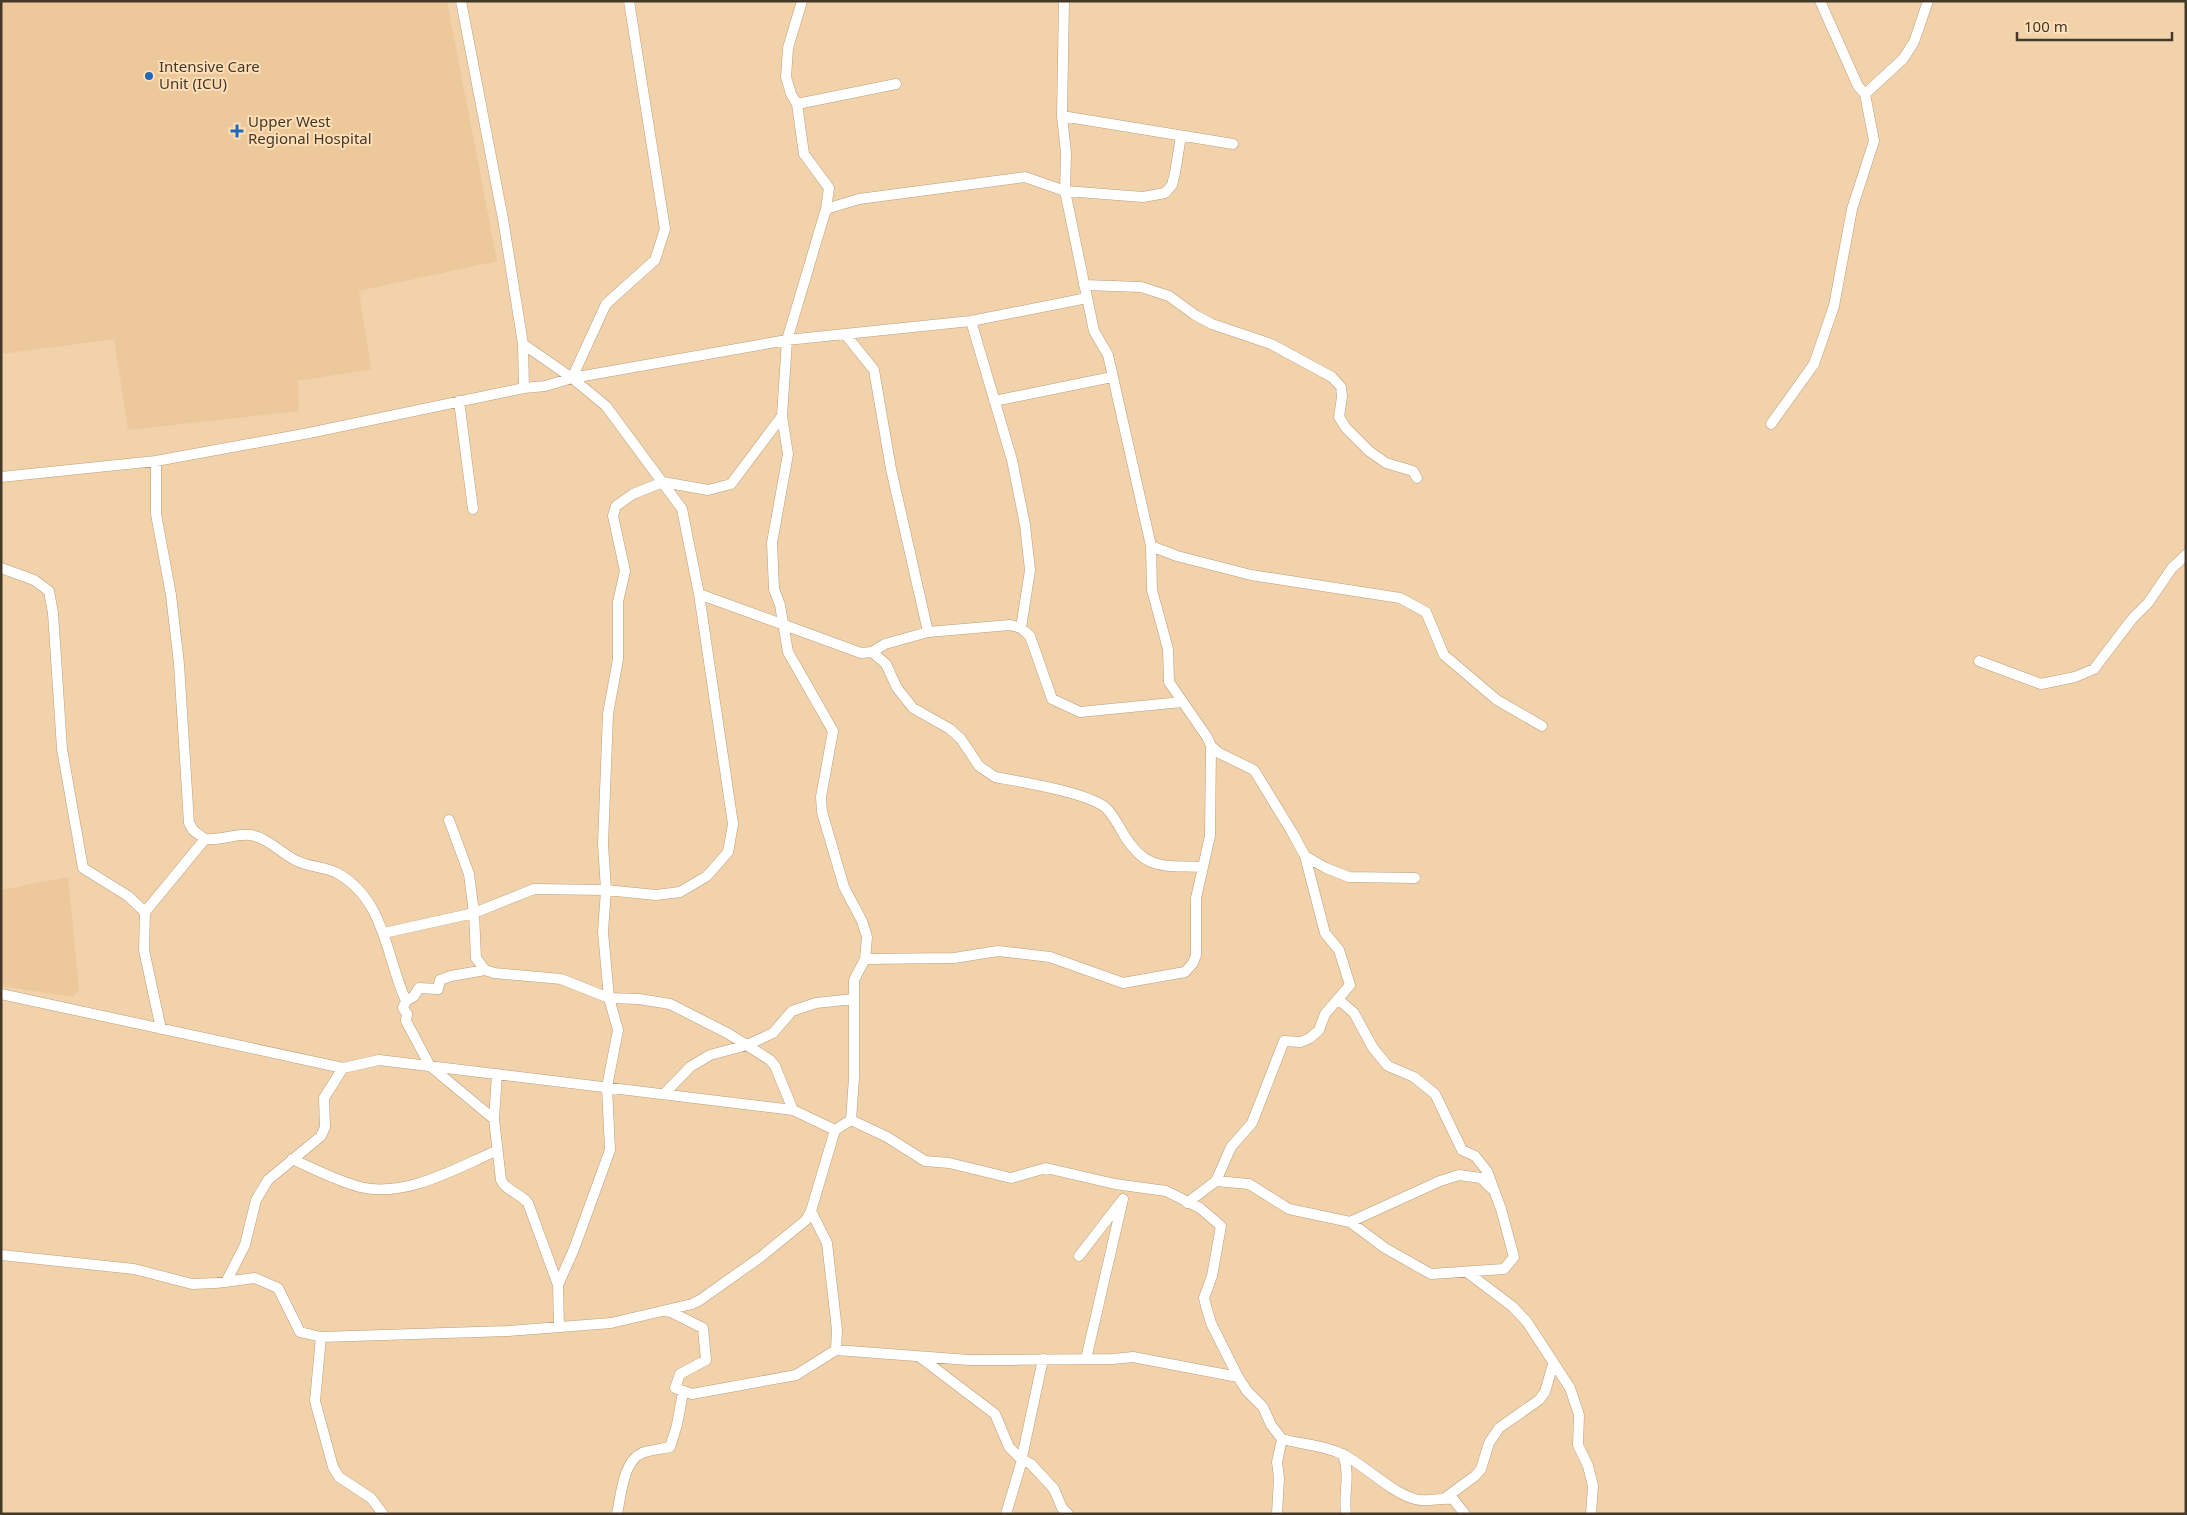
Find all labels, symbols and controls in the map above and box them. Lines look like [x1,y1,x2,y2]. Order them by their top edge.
scale bar [2017,10,2172,42]
text: 100 m [2024,16,2068,36]
place label: Intensive Care Unit (ICU) [159,56,260,93]
marker: Intensive Care Unit (ICU) [143,70,155,82]
place label: Upper West Regional Hospital [248,111,372,148]
marker: Upper West Regional Hospital [230,124,244,138]

